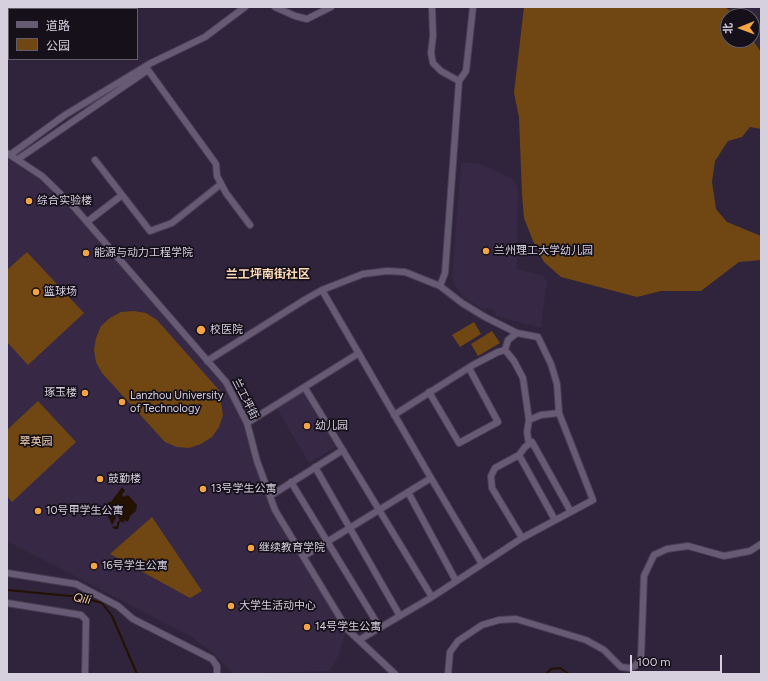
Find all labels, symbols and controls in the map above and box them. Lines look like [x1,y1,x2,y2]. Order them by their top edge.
legend [8,8,138,60]
north arrow [720,8,760,48]
text: 道路 [46,19,70,33]
text: 北 [722,23,735,34]
text: 公园 [46,39,70,53]
place label: 综合实验楼 [37,194,92,208]
marker: 综合实验楼 [24,196,34,206]
place label: 兰州理工大学幼儿园 [494,244,593,258]
place label: 能源与动力工程学院 [94,246,193,260]
marker: 兰州理工大学幼儿园 [481,246,491,256]
marker: 能源与动力工程学院 [81,248,91,258]
district label: 兰工坪南街社区 [226,267,310,281]
place label: 篮球场 [44,285,77,299]
marker: 篮球场 [31,287,41,297]
place label: 校医院 [210,323,243,337]
marker: 校医院 [195,324,207,336]
street label: 兰工坪街 [229,376,261,422]
place label: 琢玉楼 [44,386,77,400]
marker: 琢玉楼 [80,388,90,398]
place label: Lanzhou University of Technology [130,389,224,415]
marker: Lanzhou University of Technology [117,397,127,407]
place label: 幼儿园 [315,419,348,433]
marker: 幼儿园 [302,421,312,431]
park label: 翠英园 [20,435,52,449]
place label: 鼓勤楼 [108,472,141,486]
marker: 鼓勤楼 [95,474,105,484]
place label: 13号学生公寓 [211,482,277,496]
marker: 13号学生公寓 [198,484,208,494]
place label: 10号甲学生公寓 [46,504,124,518]
marker: 10号甲学生公寓 [33,506,43,516]
place label: 继续教育学院 [259,541,325,555]
marker: 继续教育学院 [246,543,256,553]
place label: 16号学生公寓 [102,559,168,573]
marker: 16号学生公寓 [89,561,99,571]
water label: Qili [72,590,92,608]
place label: 大学生活动中心 [239,599,316,613]
marker: 大学生活动中心 [226,601,236,611]
place label: 14号学生公寓 [315,620,381,634]
marker: 14号学生公寓 [302,622,312,632]
scale bar [632,647,724,673]
text: 100 m [637,655,671,669]

